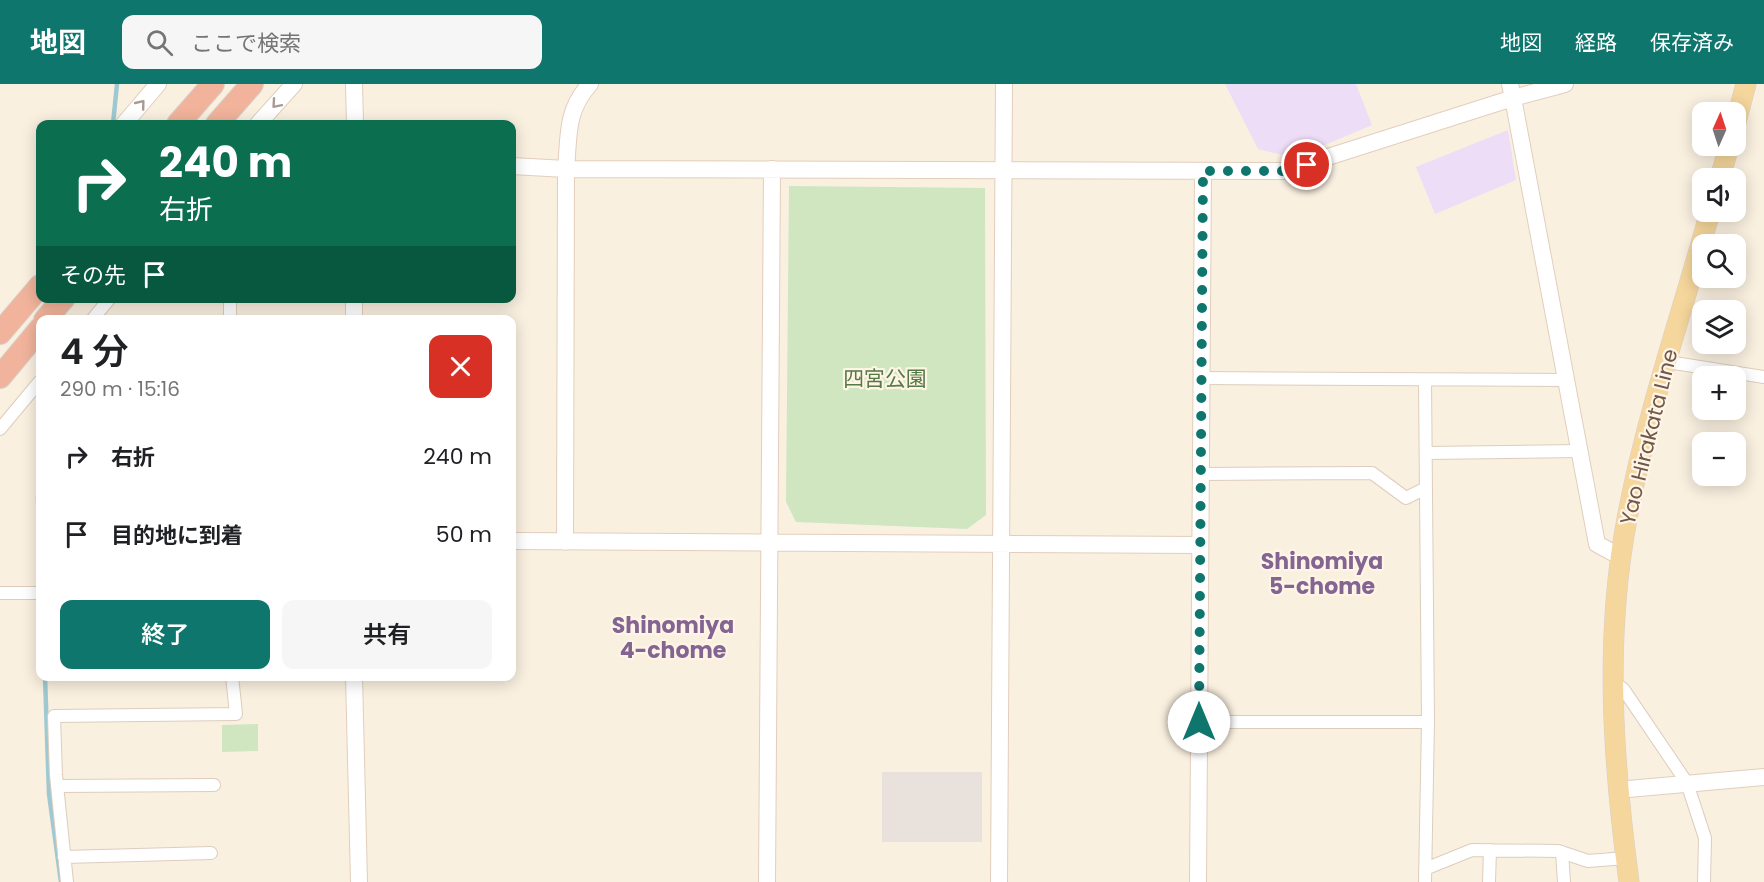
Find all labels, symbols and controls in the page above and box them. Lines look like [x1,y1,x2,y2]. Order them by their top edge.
search box [122,15,542,69]
text: 地図 [30,23,86,62]
icon: search [143,26,176,59]
text: ここで検索 [191,28,301,59]
text: 地図 [1500,28,1542,57]
text: 経路 [1575,28,1617,57]
text: 保存済み [1650,28,1734,57]
one-way arrow [272,97,283,108]
one-way arrow [134,100,145,111]
north arrow [1692,102,1746,156]
map controls [1692,102,1746,486]
text: 240 m [159,133,292,192]
pin [1281,139,1332,190]
icon: right [60,144,138,222]
icon: arrive [1290,148,1323,181]
button: sound [1692,168,1746,222]
text: 右折 [159,191,213,228]
button: search [1692,234,1746,288]
icon: arrive [138,258,171,291]
text: その先 [60,260,126,291]
button: layers [1692,300,1746,354]
text: 4 分 [60,326,128,377]
button: close [429,335,492,398]
street label: Yao Hirakata Line [1613,346,1684,528]
park label: 四宮公園 [843,364,927,393]
button: + [1692,366,1746,420]
text: 290 m · 15:16 [60,375,180,403]
button: − [1692,432,1746,486]
icon: right [60,440,93,473]
text: 240 m [423,441,492,472]
text: 右折 [111,442,155,473]
icon: arrive [60,518,93,551]
text: 50 m [436,519,492,550]
text: 目的地に到着 [111,520,243,551]
district label: Shinomiya 5-chome [1261,546,1383,602]
button: 終了 [60,600,270,669]
button: 共有 [282,600,492,669]
district label: Shinomiya 4-chome [612,610,734,666]
position arrow [1167,690,1231,754]

